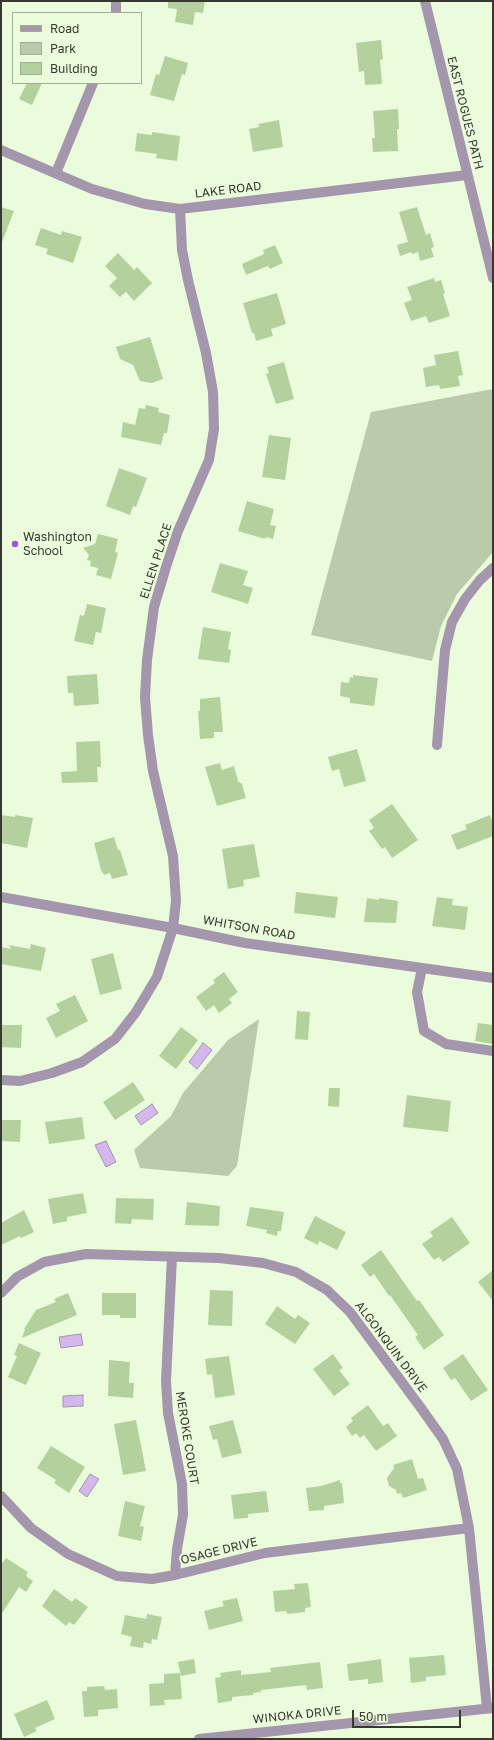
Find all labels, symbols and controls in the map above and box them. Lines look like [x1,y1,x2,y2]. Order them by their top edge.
legend [12,12,142,84]
text: Road [50,21,79,36]
text: Park [50,41,76,56]
street label: EAST ROGUES PATH [444,55,486,171]
text: Building [50,61,98,76]
street label: LAKE ROAD [194,179,262,201]
street label: ELLEN PLACE [137,521,175,601]
place label: Washington School [23,530,92,558]
marker: Washington School [10,539,20,549]
street label: WHITSON ROAD [202,913,296,943]
street label: ALGONQUIN DRIVE [352,1299,430,1395]
street label: MEROKE COURT [172,1390,202,1486]
street label: OSAGE DRIVE [179,1534,259,1568]
scale bar [354,1702,463,1728]
street label: WINOKA DRIVE [252,1703,342,1727]
text: 50 m [359,1709,387,1724]

